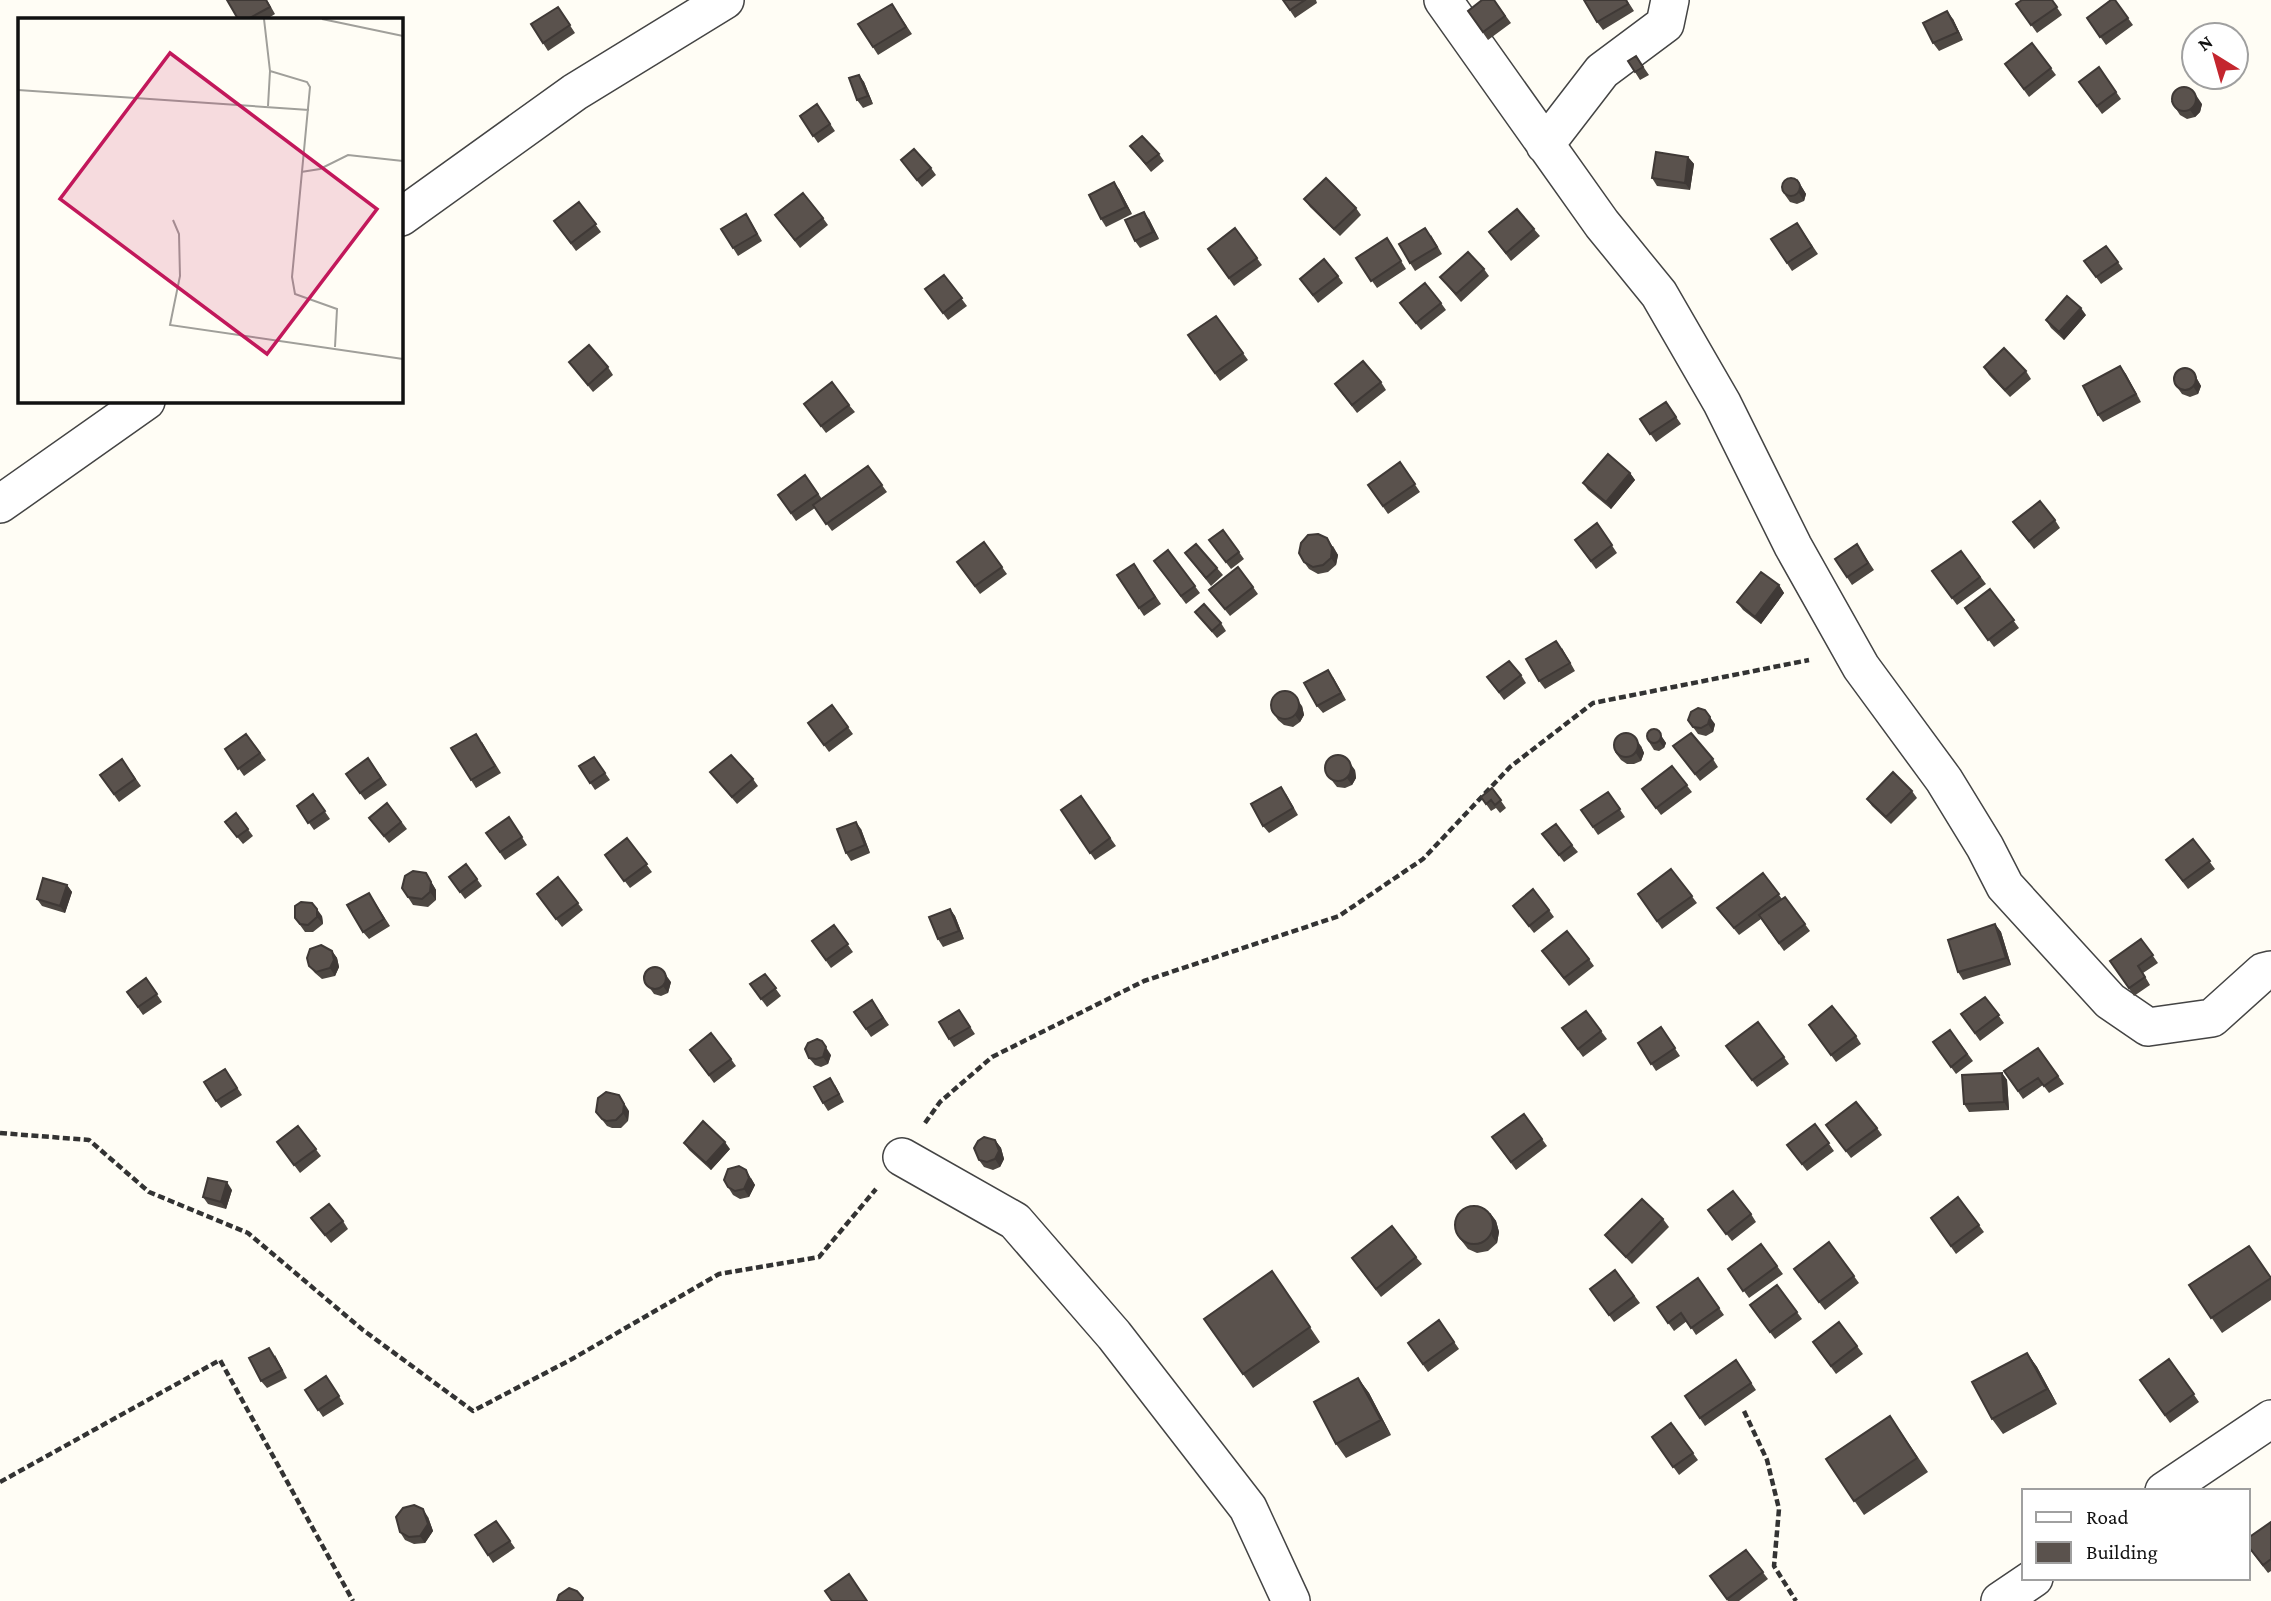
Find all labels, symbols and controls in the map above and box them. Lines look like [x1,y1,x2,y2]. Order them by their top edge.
inset map [18,18,402,402]
north arrow [2180,21,2250,91]
text: N [2194,31,2217,55]
legend [2022,1489,2250,1580]
text: Road [2086,1505,2129,1529]
text: Building [2086,1540,2158,1564]

